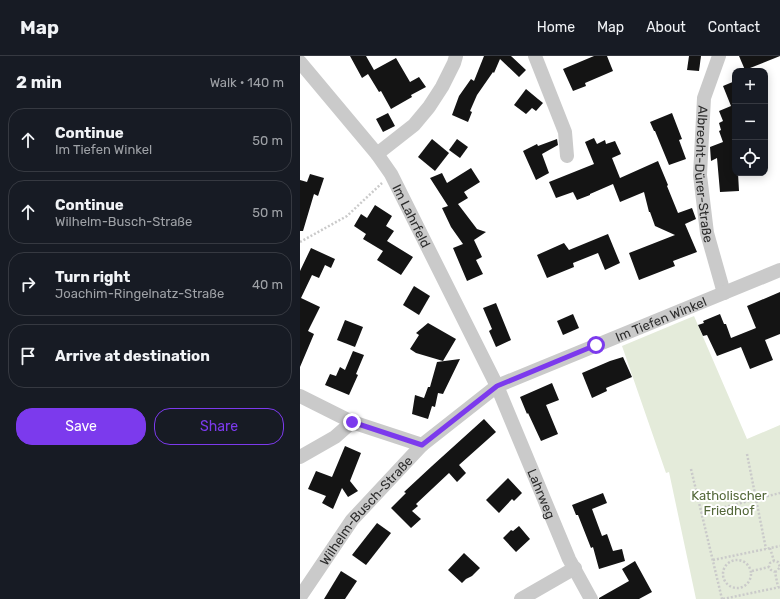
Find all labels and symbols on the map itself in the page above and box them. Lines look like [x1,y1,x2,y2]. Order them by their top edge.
street label: Albrecht-Dürer-Straße [692,105,717,244]
street label: Im Lahrfeld [390,182,434,250]
street label: Im Tiefen Winkel [613,293,709,344]
route start [587,336,605,354]
route end [343,413,361,431]
street label: Wilhelm-Busch-Straße [316,453,415,568]
street label: Lahrweg [525,466,559,521]
park label: Katholischer Friedhof [691,488,767,518]

